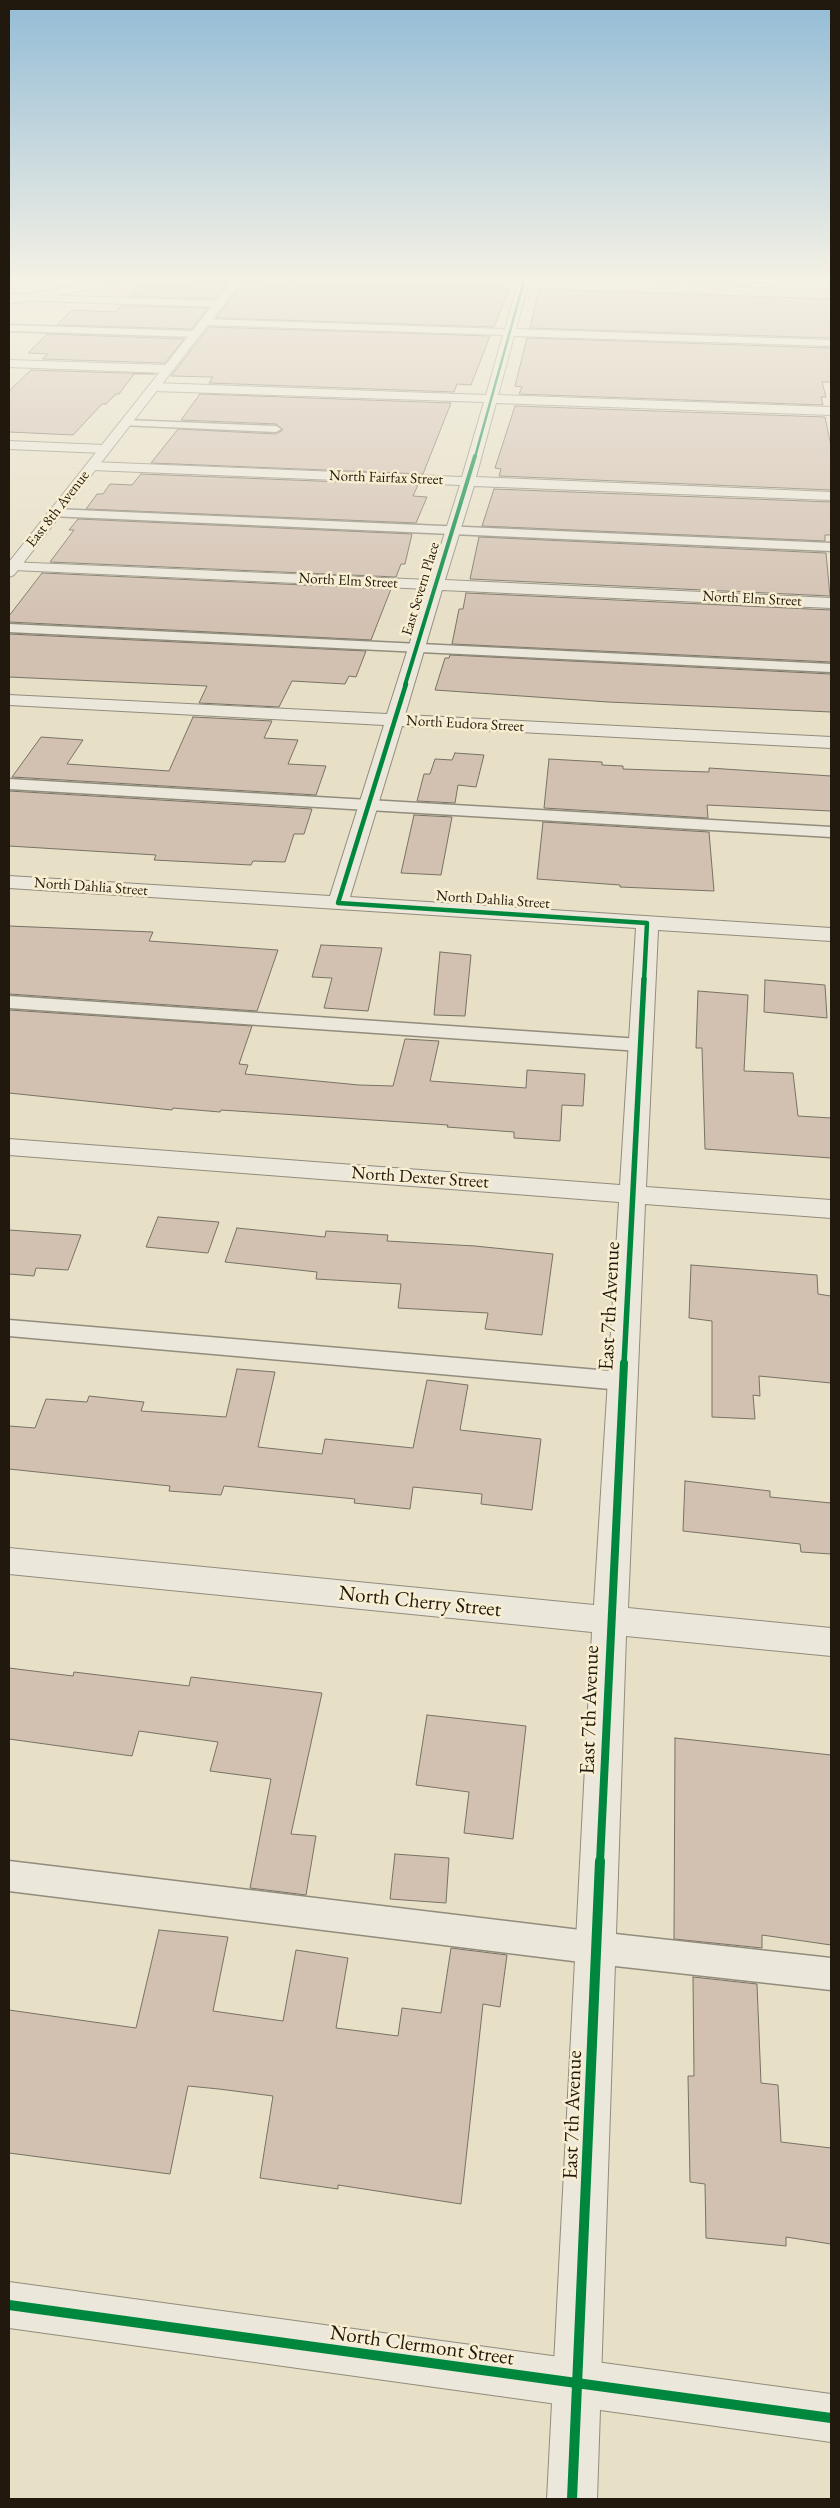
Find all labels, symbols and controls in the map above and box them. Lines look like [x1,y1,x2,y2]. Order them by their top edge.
street label: East 8th Avenue [22,467,94,551]
street label: North Fairfax Street [329,467,443,489]
street label: East Severn Place [398,540,444,638]
street label: North Elm Street [298,569,398,593]
street label: North Elm Street [702,587,802,611]
street label: North Eudora Street [406,712,524,736]
street label: North Dahlia Street [34,874,148,900]
street label: North Dahlia Street [436,887,550,913]
street label: North Dexter Street [351,1162,489,1194]
street label: East 7th Avenue [594,1241,626,1371]
street label: North Cherry Street [338,1581,502,1623]
street label: East 7th Avenue [575,1645,605,1775]
street label: East 7th Avenue [558,2050,588,2180]
street label: North Clermont Street [328,2321,516,2371]

